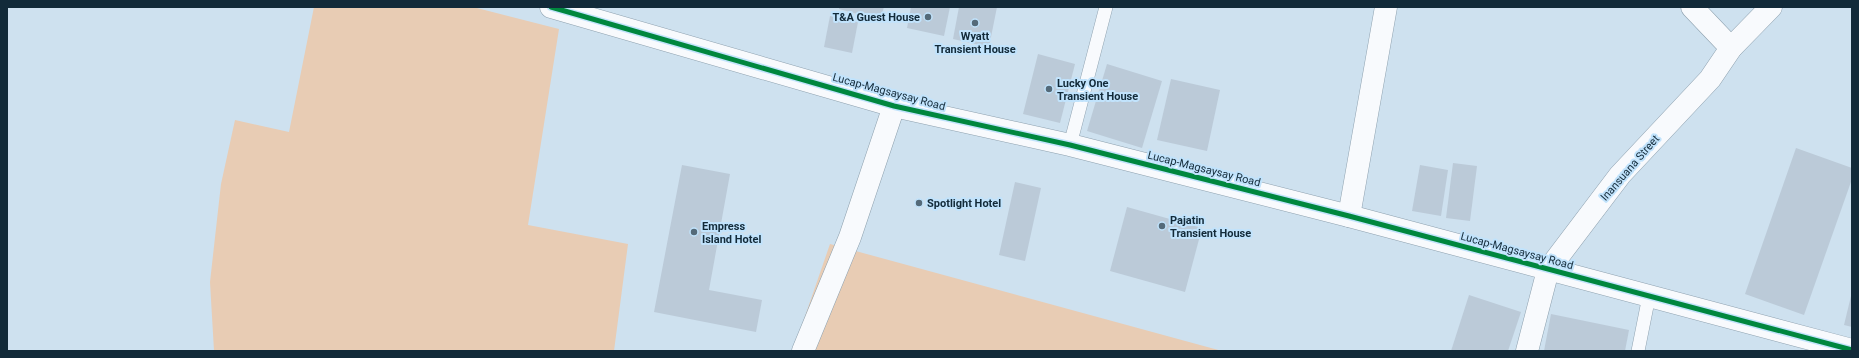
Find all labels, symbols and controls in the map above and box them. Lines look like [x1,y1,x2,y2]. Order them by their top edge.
place label: T&A Guest House [832,11,920,24]
marker: T&A Guest House [923,12,933,22]
marker: Wyatt Transient House [970,18,980,28]
place label: Wyatt Transient House [934,30,1016,56]
street label: Lucap-Magsaysay Road [831,71,947,113]
place label: Lucky One Transient House [1057,77,1138,103]
marker: Lucky One Transient House [1044,84,1054,94]
street label: Inansuana Street [1598,132,1662,203]
street label: Lucap-Magsaysay Road [1146,149,1262,189]
place label: Spotlight Hotel [927,197,1001,210]
marker: Spotlight Hotel [914,198,924,208]
place label: Pajatin Transient House [1170,214,1251,240]
place label: Empress Island Hotel [702,220,761,246]
marker: Pajatin Transient House [1157,221,1167,231]
marker: Empress Island Hotel [689,227,699,237]
street label: Lucap-Magsaysay Road [1459,230,1575,272]

